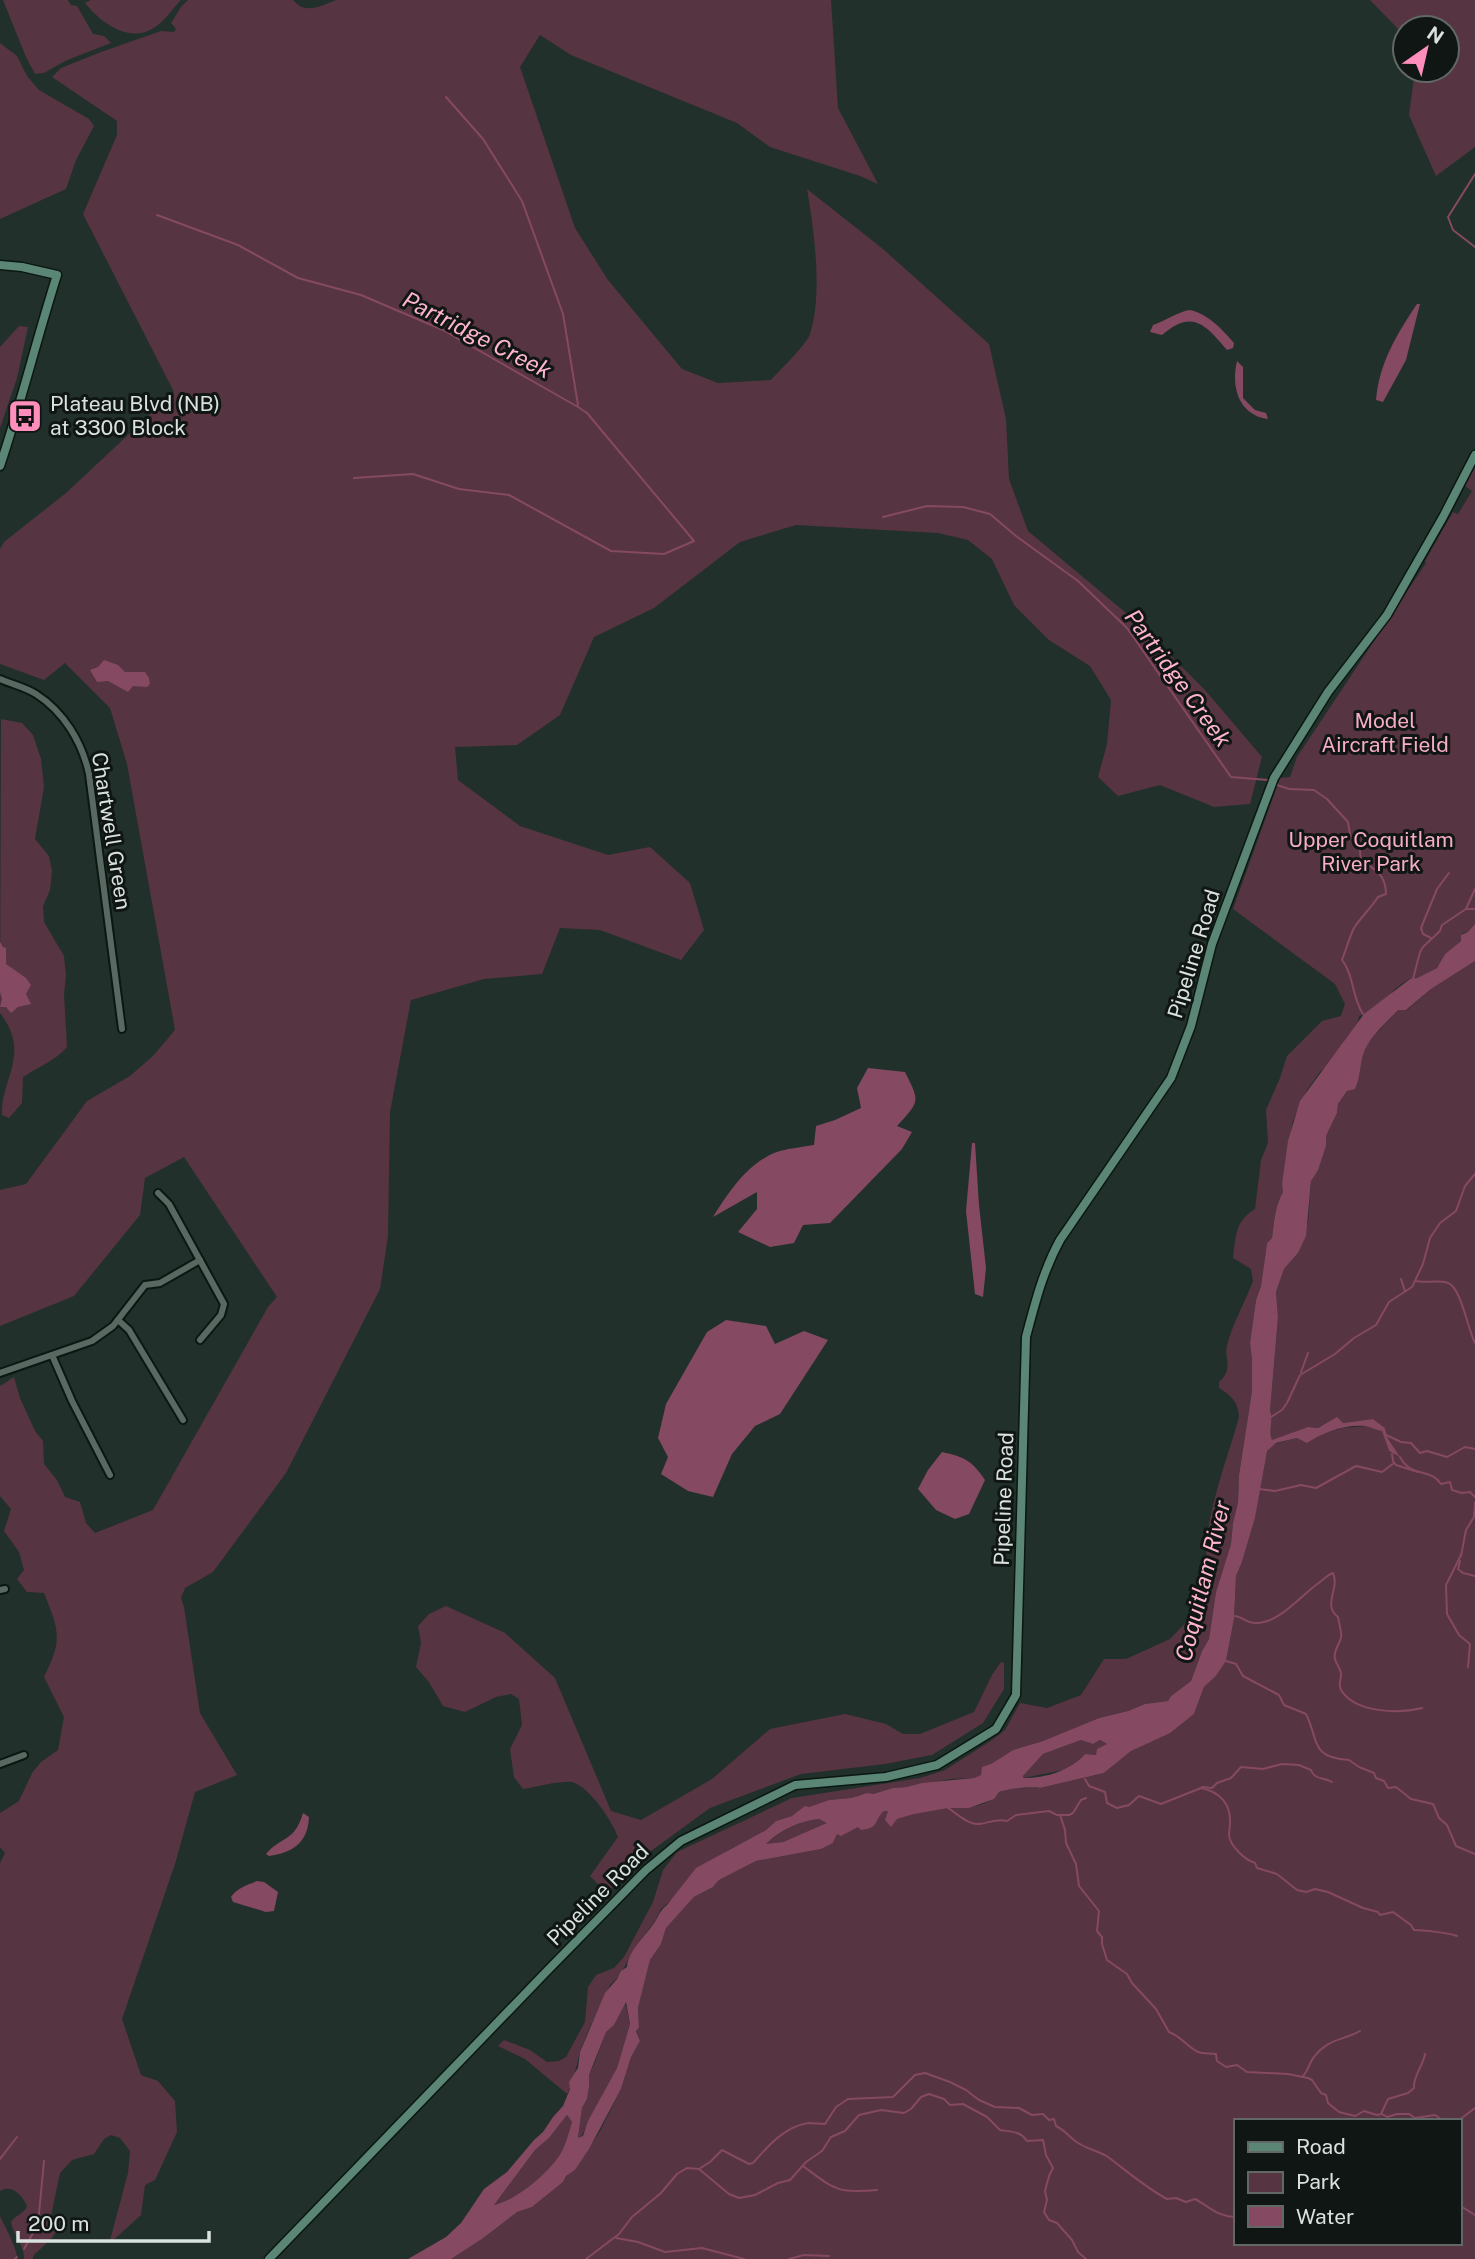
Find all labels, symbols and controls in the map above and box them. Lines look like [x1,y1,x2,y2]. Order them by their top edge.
north arrow [1391,14,1461,84]
text: N [1423,22,1448,48]
water label: Partridge Creek [398,285,557,384]
place label: Plateau Blvd (NB) at 3300 Block [50,391,220,440]
bus stop icon: Plateau Blvd (NB) at 3300 Block [6,397,44,435]
water label: Partridge Creek [1120,604,1238,752]
park label: Model Aircraft Field [1321,708,1449,757]
street label: Chartwell Green [87,750,136,911]
park label: Upper Coquitlam River Park [1288,827,1454,876]
street label: Pipeline Road [1162,886,1225,1021]
street label: Pipeline Road [989,1432,1018,1566]
water label: Coquitlam River [1170,1497,1236,1664]
street label: Pipeline Road [542,1839,654,1951]
legend [1234,2119,1461,2245]
text: Road [1296,2134,1346,2159]
text: Park [1296,2169,1341,2194]
scale bar [18,2200,208,2244]
text: Water [1296,2204,1354,2229]
text: 200 m [28,2211,89,2236]

